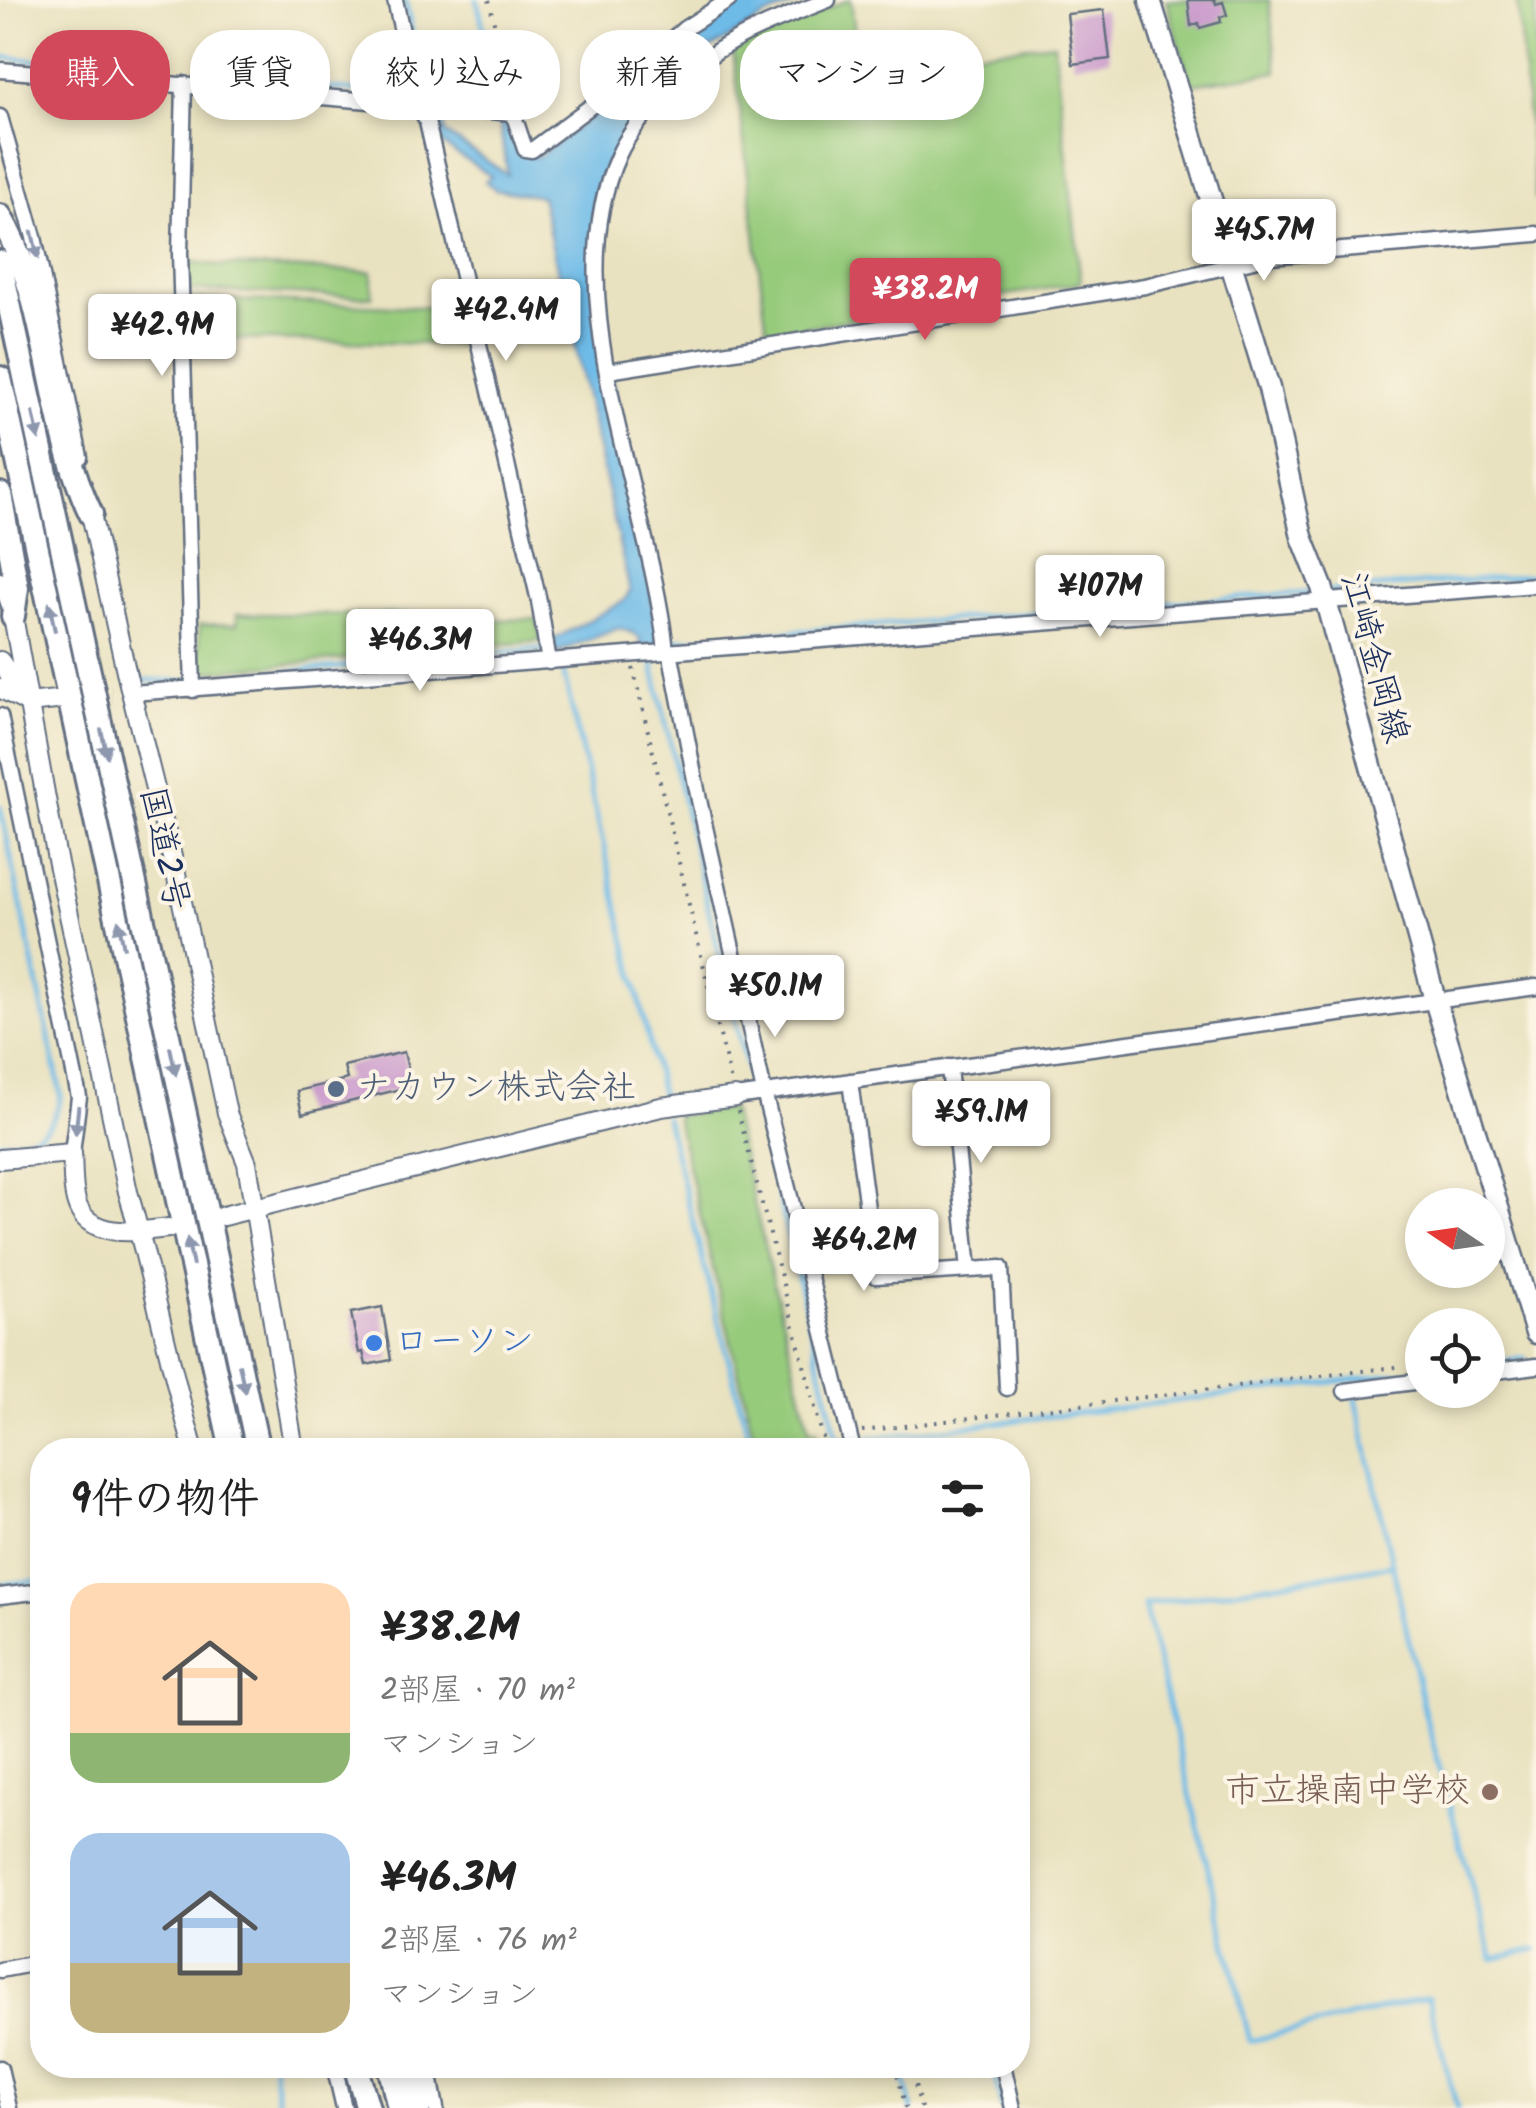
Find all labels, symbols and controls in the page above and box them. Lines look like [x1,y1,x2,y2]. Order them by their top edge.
chip: 購入 [30,30,170,120]
chip: 賃貸 [190,30,330,120]
chip: 絞り込み [350,30,560,120]
chip: 新着 [580,30,720,120]
chip: マンション [740,30,984,120]
pin: ¥45.7M [1183,199,1345,284]
text: ¥45.7M [1214,206,1314,257]
one-way arrow [28,230,43,261]
pin: ¥38.2M [844,258,1006,343]
text: ¥38.2M [872,265,978,316]
pin: ¥42.4M [425,279,587,364]
text: ¥42.4M [454,286,559,337]
pin: ¥42.9M [81,294,243,379]
text: ¥42.9M [110,301,214,352]
one-way arrow [28,410,44,441]
pin: ¥107M [1030,555,1170,640]
text: ¥107M [1057,562,1143,613]
street label: 江崎金岡線 [1323,566,1423,750]
one-way arrow [44,601,59,632]
pin: ¥46.3M [339,609,501,694]
text: ¥46.3M [368,616,472,667]
one-way arrow [96,728,112,759]
street label: 国道2号 [123,782,203,916]
one-way arrow [112,919,128,950]
pin: ¥50.1M [694,955,856,1040]
text: ¥50.1M [728,962,822,1013]
one-way arrow [166,1046,182,1077]
place label: ナカウン株式会社 [356,1061,636,1117]
marker: ナカウン株式会社 [325,1078,347,1100]
pin: ¥59.1M [900,1081,1062,1166]
text: ¥59.1M [934,1088,1028,1139]
one-way arrow [69,1105,85,1136]
north arrow [1405,1188,1505,1288]
map controls [1405,1188,1505,1408]
pin: ¥64.2M [783,1209,945,1294]
text: ¥64.2M [812,1216,916,1267]
one-way arrow [181,1236,197,1267]
button: locate [1405,1308,1505,1408]
place label: ローソン [394,1315,534,1371]
marker: ローソン [363,1332,385,1354]
one-way arrow [235,1363,251,1394]
text: 9件の物件 [70,1467,259,1534]
icon: filters [935,1471,990,1526]
text: ¥38.2M [380,1596,520,1663]
icon: home [150,1623,270,1743]
text: 2部屋 · 70 m² [380,1666,575,1717]
text: マンション [380,1720,539,1771]
place label: 市立操南中学校 [1225,1764,1470,1820]
marker: 市立操南中学校 [1479,1781,1501,1803]
text: ¥46.3M [380,1846,516,1913]
icon: home [150,1873,270,1993]
text: 2部屋 · 76 m² [380,1916,577,1967]
text: マンション [380,1970,539,2021]

